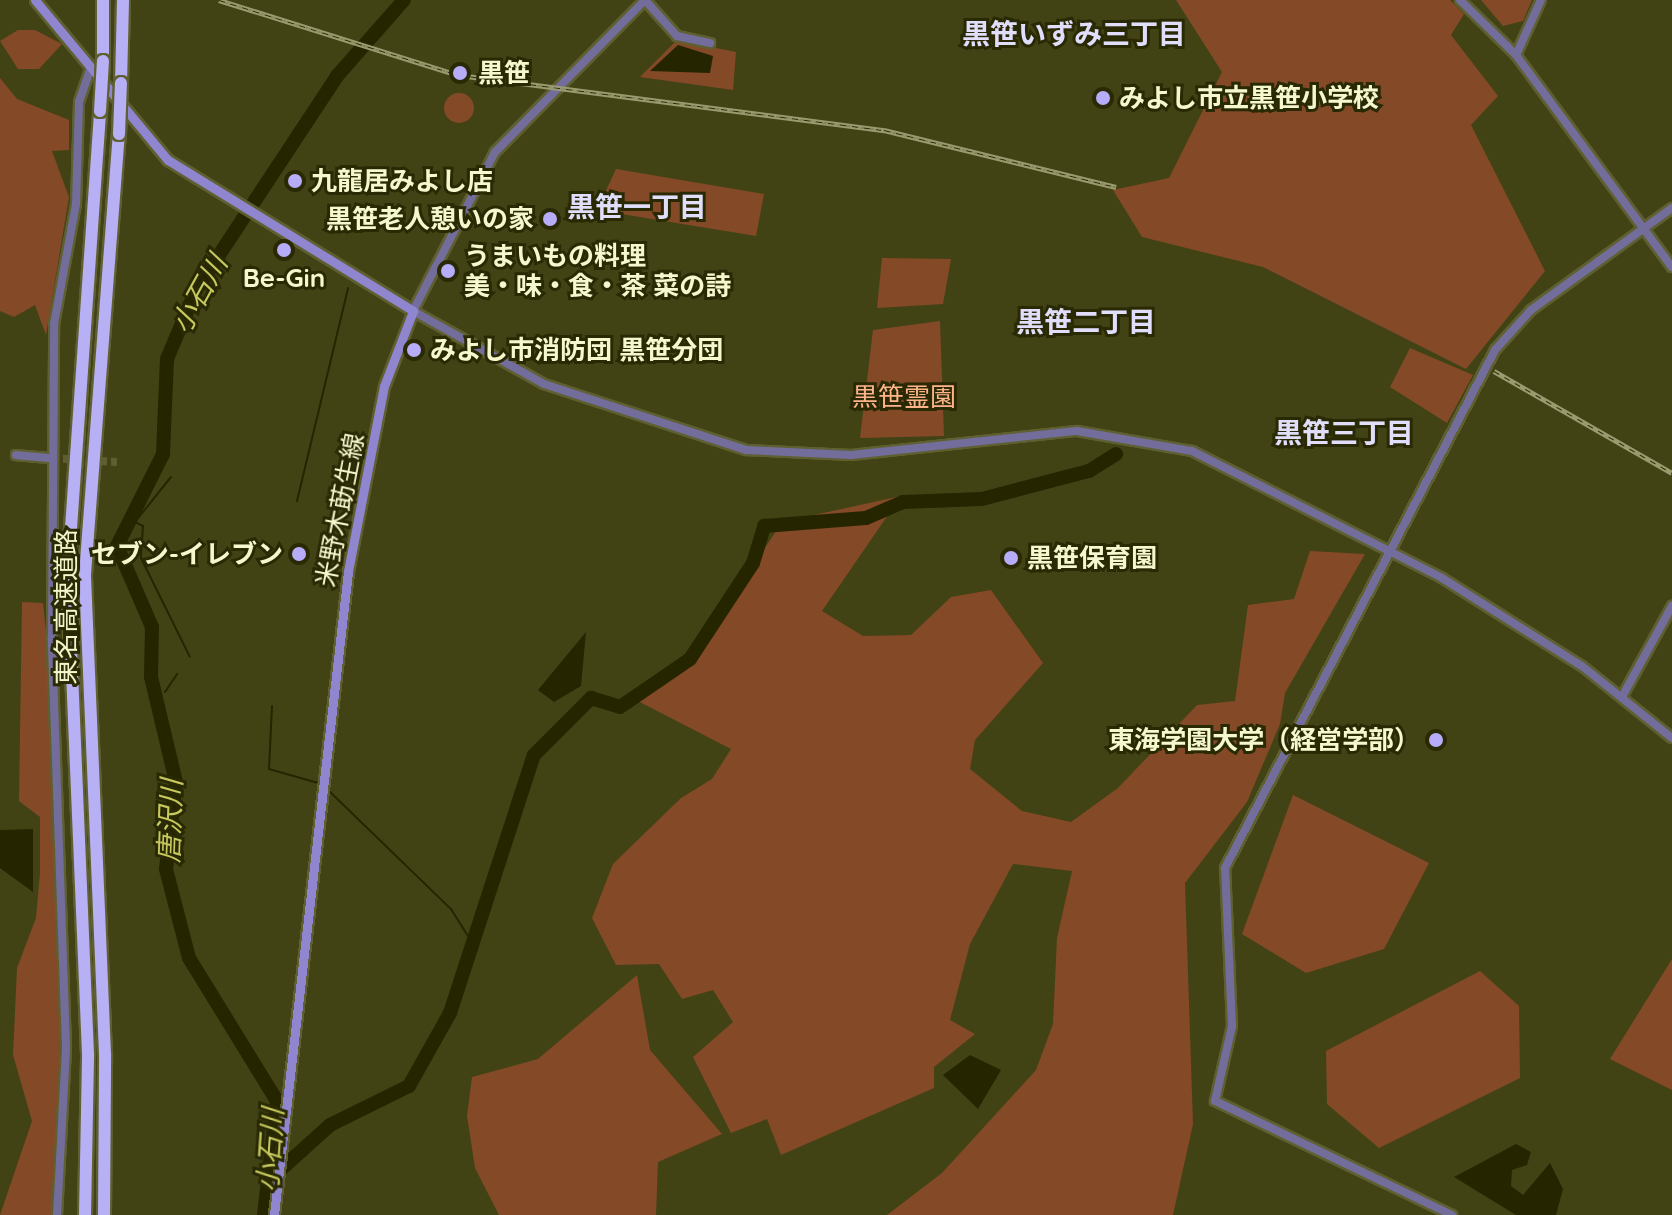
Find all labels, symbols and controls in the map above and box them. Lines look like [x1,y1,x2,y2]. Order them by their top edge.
district label: 黒笹いずみ三丁目 [962,17,1186,51]
place label: 黒笹 [478,57,530,89]
marker: 黒笹 [449,62,471,84]
place label: みよし市立黒笹小学校 [1119,82,1379,114]
marker: みよし市立黒笹小学校 [1094,89,1112,107]
place label: 九龍居みよし店 [311,165,493,197]
marker: 九龍居みよし店 [286,172,304,190]
district label: 黒笹一丁目 [567,190,707,224]
place label: 黒笹老人憩いの家 [326,203,534,235]
marker: 黒笹老人憩いの家 [541,210,559,228]
place label: うまいもの料理 美・味・食・茶 菜の詩 [464,240,731,302]
marker: Be-Gin [275,241,293,259]
water label: 小石川 [164,249,234,339]
place label: Be-Gin [243,262,325,294]
marker: うまいもの料理 美・味・食・茶 菜の詩 [439,262,457,280]
district label: 黒笹二丁目 [1016,305,1156,339]
place label: みよし市消防団 黒笹分団 [430,334,723,366]
marker: みよし市消防団 黒笹分団 [405,341,423,359]
park label: 黒笹霊園 [852,381,956,413]
district label: 黒笹三丁目 [1274,416,1414,450]
street label: 米野木莇生線 [310,430,370,590]
street label: 東名高速道路 [50,529,82,685]
place label: セブン-イレブン [91,538,283,570]
place label: 黒笹保育園 [1027,542,1157,574]
marker: セブン-イレブン [290,545,308,563]
marker: 黒笹保育園 [1002,549,1020,567]
place label: 東海学園大学（経営学部） [1108,724,1420,756]
marker: 東海学園大学（経営学部） [1427,731,1445,749]
water label: 唐沢川 [152,778,188,864]
water label: 小石川 [250,1107,290,1193]

